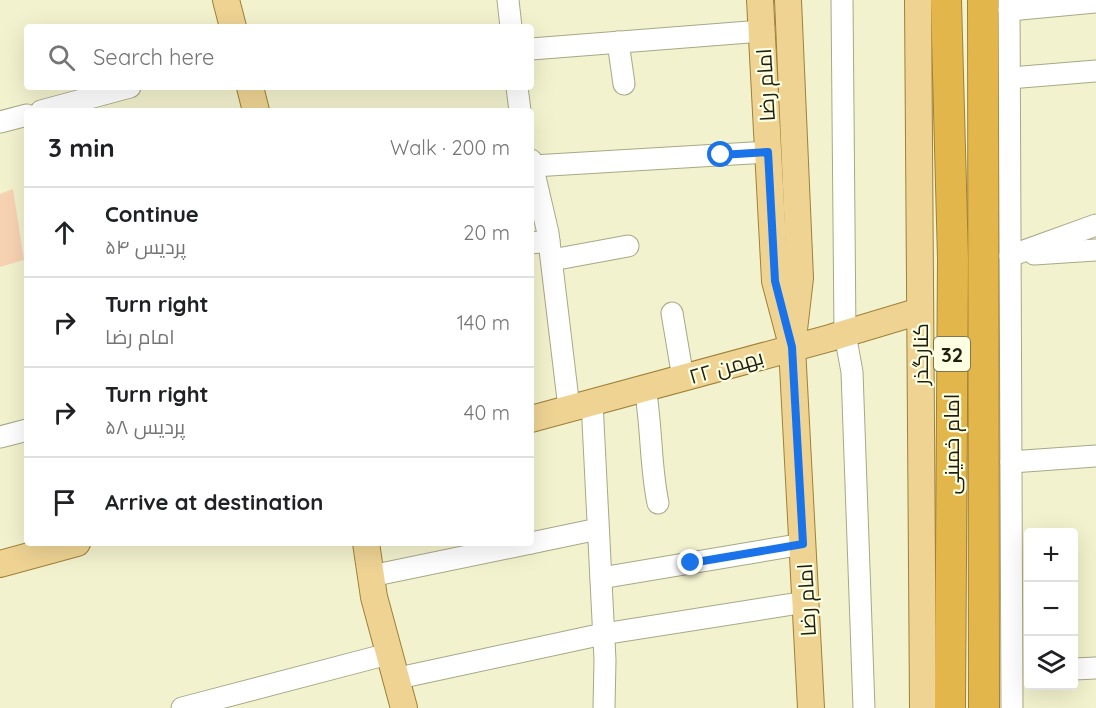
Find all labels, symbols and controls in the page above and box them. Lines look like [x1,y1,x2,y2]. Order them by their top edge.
search box [24,24,534,90]
icon: search [45,41,78,74]
text: Search here [93,43,214,71]
street label: امام رضا [750,48,782,122]
text: 3 min [48,131,115,164]
text: Walk · 200 m [390,135,510,160]
route start [707,141,733,167]
text: Continue [105,200,199,228]
icon: ahead [48,216,81,249]
text: 20 m [463,220,510,245]
text: پردیس ۵۴ [105,234,186,259]
text: Turn right [105,290,209,318]
icon: right [48,306,81,339]
text: 140 m [457,310,510,335]
street label: کنارگذر [907,323,933,386]
text: امام رضا [105,324,175,349]
road number: 32 [934,337,970,371]
street label: ۲۲ بهمن [686,343,766,390]
text: Turn right [105,380,209,408]
street label: امام خمینی [938,394,966,494]
icon: right [48,396,81,429]
text: 40 m [464,400,510,425]
text: پردیس ۵۸ [105,414,185,439]
icon: arrive [48,486,81,519]
text: Arrive at destination [105,488,323,516]
map controls [1024,528,1078,690]
button: + [1024,528,1078,582]
route end [677,549,703,575]
street label: امام رضا [791,563,823,637]
button: − [1024,582,1078,636]
button: layers [1024,636,1078,690]

